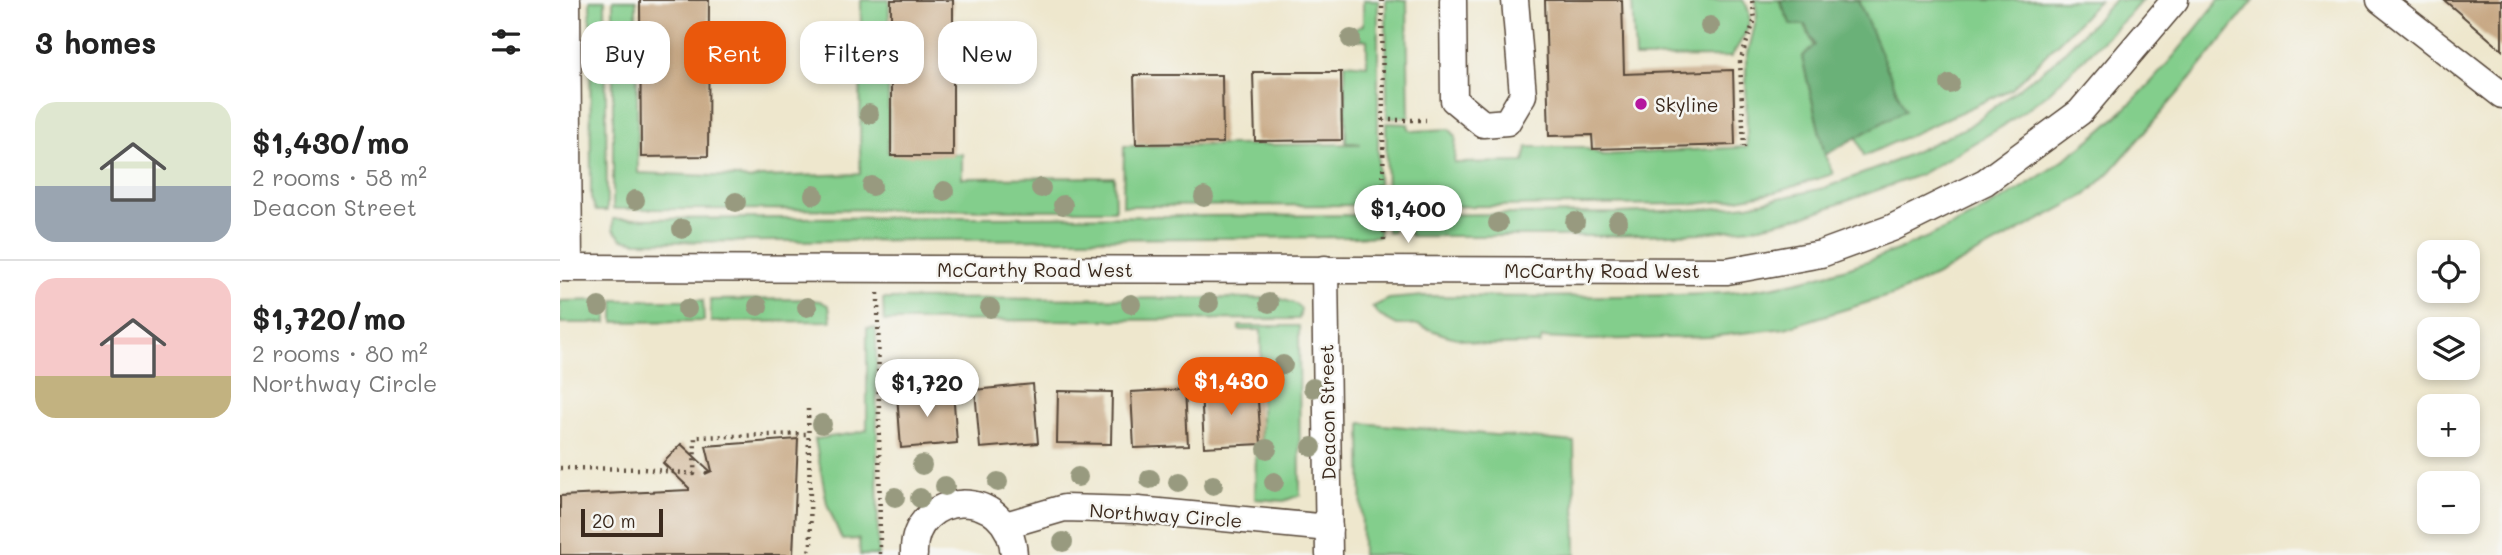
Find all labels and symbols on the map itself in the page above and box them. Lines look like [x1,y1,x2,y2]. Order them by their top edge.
place label: Skyline [1655,92,1719,117]
marker: Skyline [1633,96,1649,112]
pin: $1,400 [1351,186,1465,245]
street label: McCarthy Road West [937,257,1133,282]
street label: McCarthy Road West [1504,258,1700,283]
street label: Deacon Street [1313,344,1341,480]
pin: $1,430 [1174,358,1288,417]
pin: $1,720 [870,360,984,419]
street label: Northway Circle [1089,497,1243,533]
scale bar [581,506,663,538]

